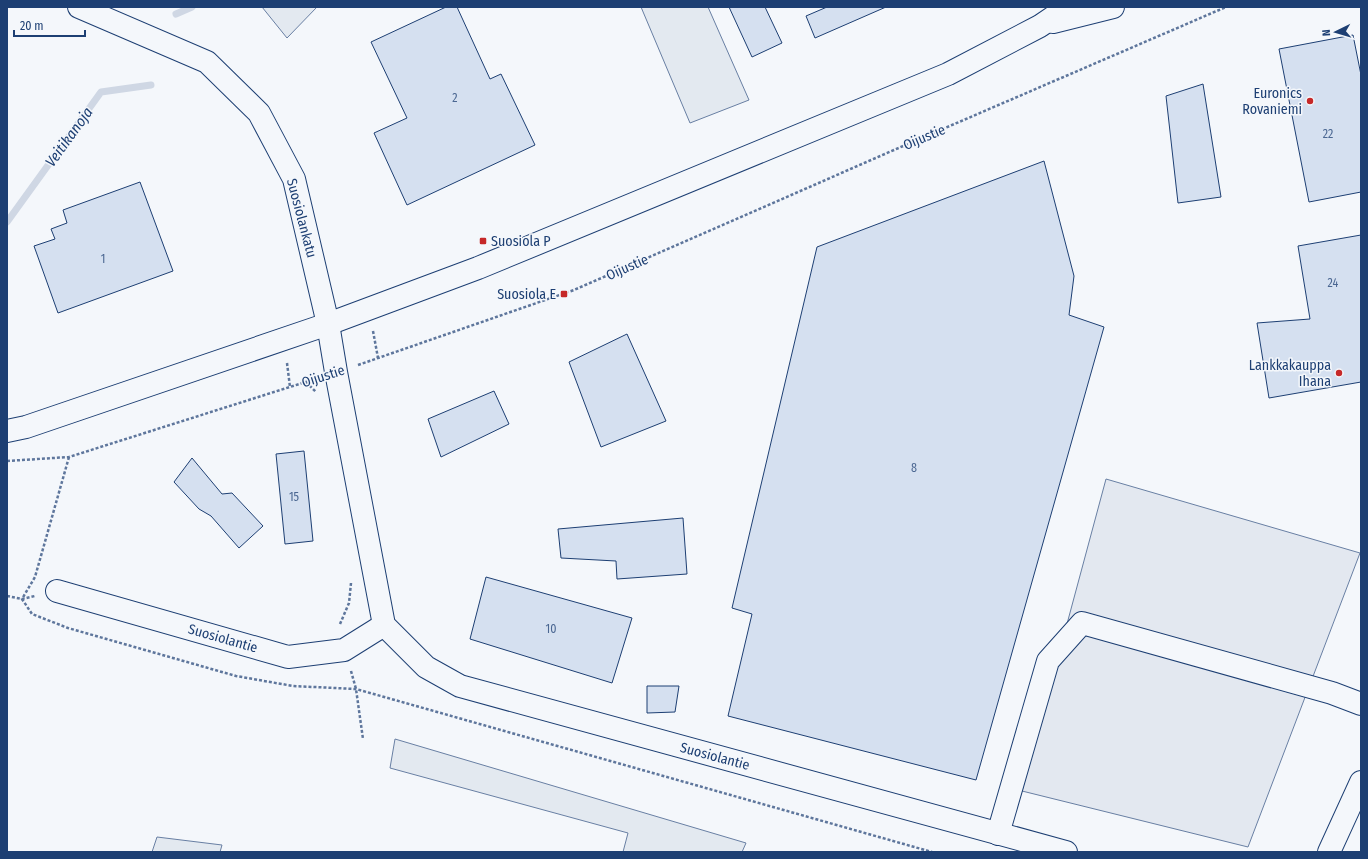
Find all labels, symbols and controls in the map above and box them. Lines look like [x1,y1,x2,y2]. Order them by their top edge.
scale bar [14,12,85,38]
north arrow [1316,12,1356,52]
text: 20 m [20,19,44,33]
text: N [1320,29,1333,37]
place label: Euronics Rovaniemi [1242,85,1302,118]
house number: 2 [452,91,458,105]
marker: Euronics Rovaniemi [1305,96,1315,106]
water label: Veitikanoja [41,104,97,170]
street label: Oijustie [901,121,948,154]
house number: 22 [1323,127,1333,141]
street label: Suosiolankatu [283,177,320,260]
place label: Suosiola P [491,233,551,250]
marker: Suosiola P [478,236,488,246]
street label: Oijustie [604,251,651,284]
house number: 1 [101,252,105,266]
house number: 24 [1328,276,1339,290]
place label: Suosiola E [497,286,556,303]
marker: Suosiola E [559,289,569,299]
place label: Lankkakauppa Ihana [1249,357,1331,390]
street label: Oijustie [300,362,347,391]
marker: Lankkakauppa Ihana [1334,368,1344,378]
house number: 8 [911,461,917,475]
house number: 15 [289,490,300,504]
street label: Suosiolantie [186,620,260,657]
house number: 10 [546,622,556,636]
street label: Suosiolantie [678,739,752,774]

